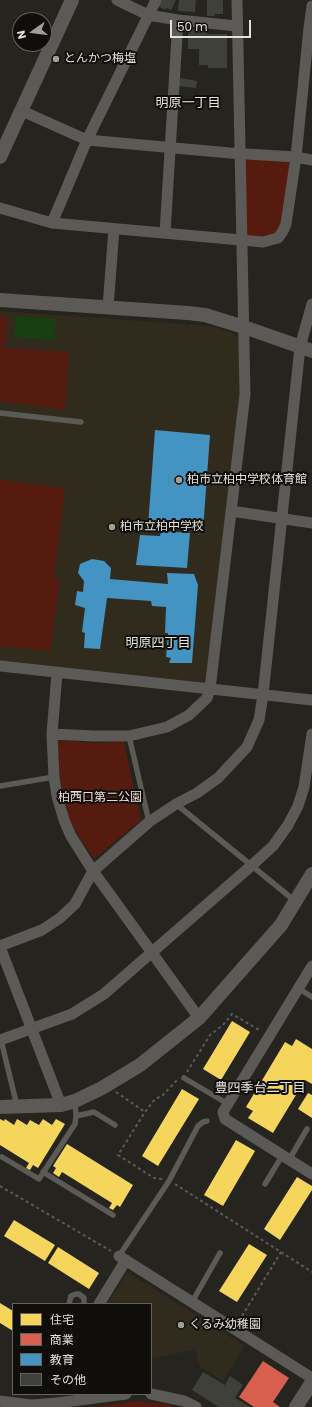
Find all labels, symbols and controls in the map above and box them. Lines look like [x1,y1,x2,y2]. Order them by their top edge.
north arrow [12,12,52,52]
scale bar [172,12,253,38]
text: 50 m [177,18,208,35]
text: N [13,29,30,41]
place label: とんかつ梅塩 [64,52,136,66]
marker: とんかつ梅塩 [51,54,61,64]
district label: 明原一丁目 [156,96,220,112]
place label: 柏市立柏中学校体育館 [187,473,307,487]
marker: 柏市立柏中学校体育館 [174,475,184,485]
place label: 柏市立柏中学校 [120,520,204,534]
marker: 柏市立柏中学校 [107,522,117,532]
district label: 明原四丁目 [126,636,190,652]
park label: 柏西口第二公園 [58,791,142,805]
district label: 豊四季台二丁目 [215,1081,305,1097]
legend [12,1303,152,1395]
text: 住宅 [50,1311,74,1328]
place label: くるみ幼稚園 [189,1318,261,1332]
marker: くるみ幼稚園 [176,1320,186,1330]
text: 商業 [50,1331,74,1348]
text: 教育 [50,1351,74,1368]
text: その他 [50,1371,86,1388]

